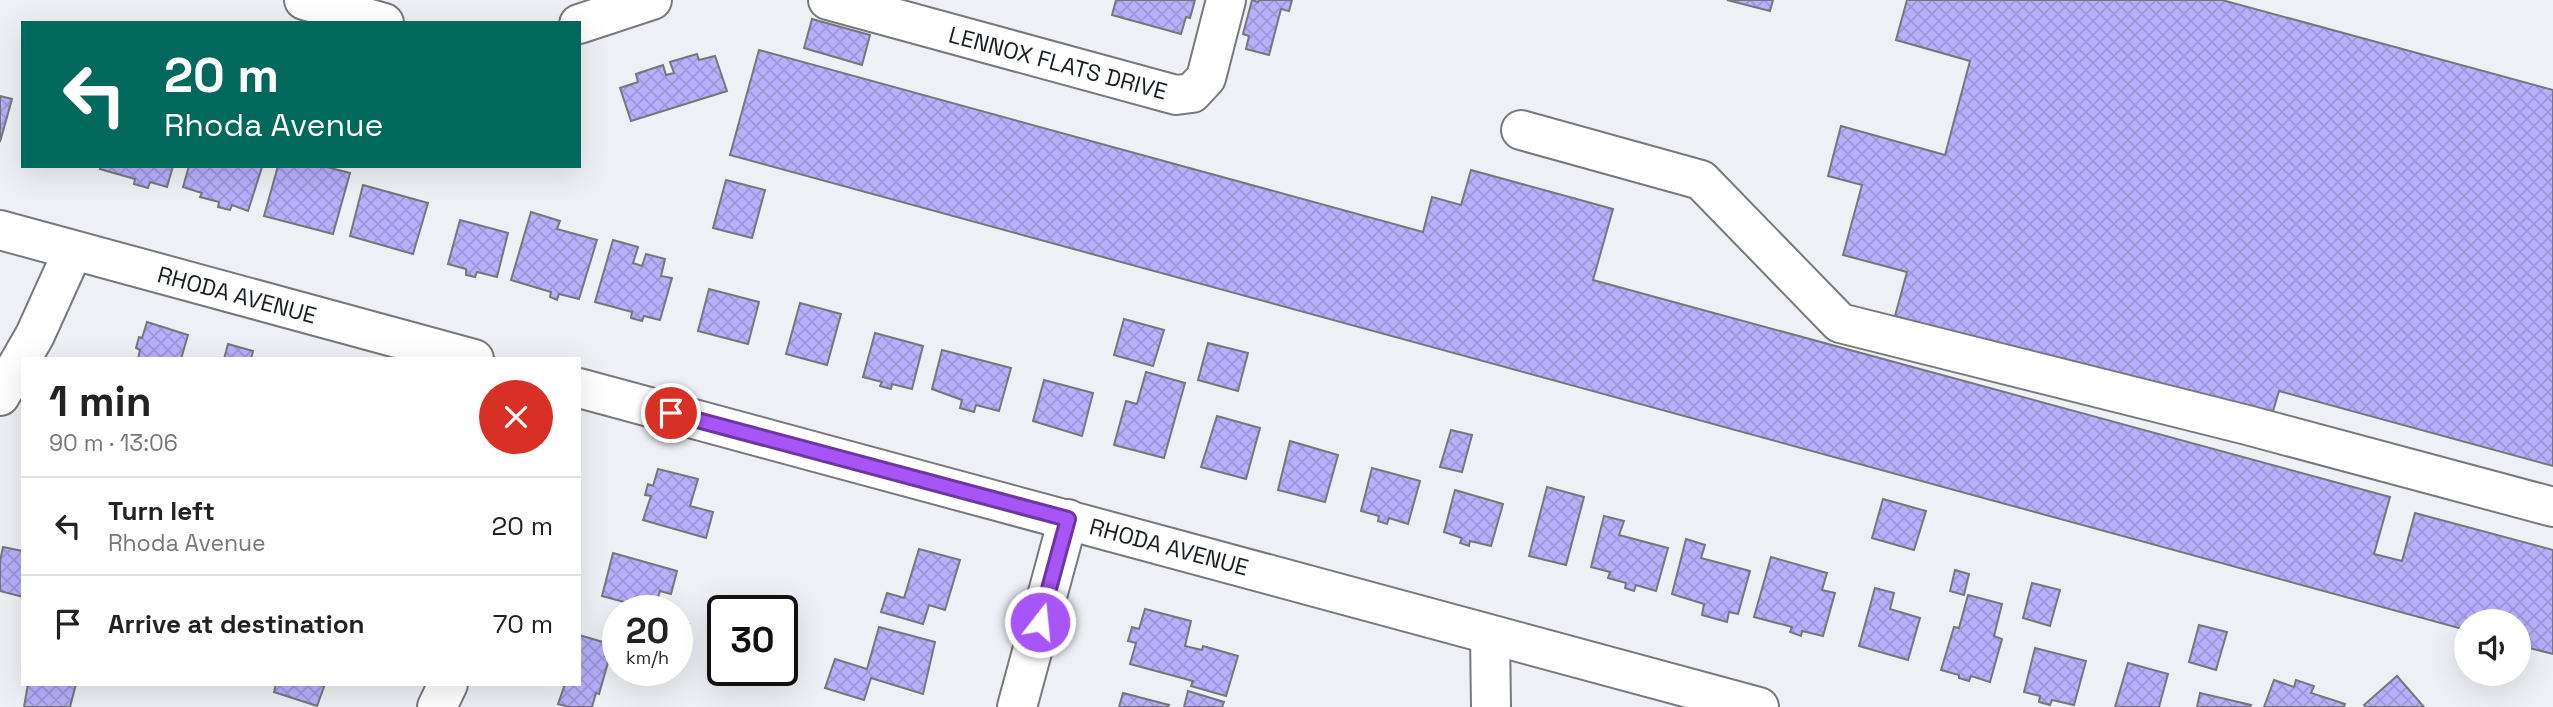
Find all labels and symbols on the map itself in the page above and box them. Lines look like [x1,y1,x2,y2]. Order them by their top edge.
street label: LENNOX FLATS DRIVE [946,19,1170,107]
street label: RHODA AVENUE [154,259,320,331]
pin [641,383,701,443]
street label: RHODA AVENUE [1086,511,1252,583]
position arrow [1003,585,1077,659]
speed limit sign: 30 [707,595,798,686]

